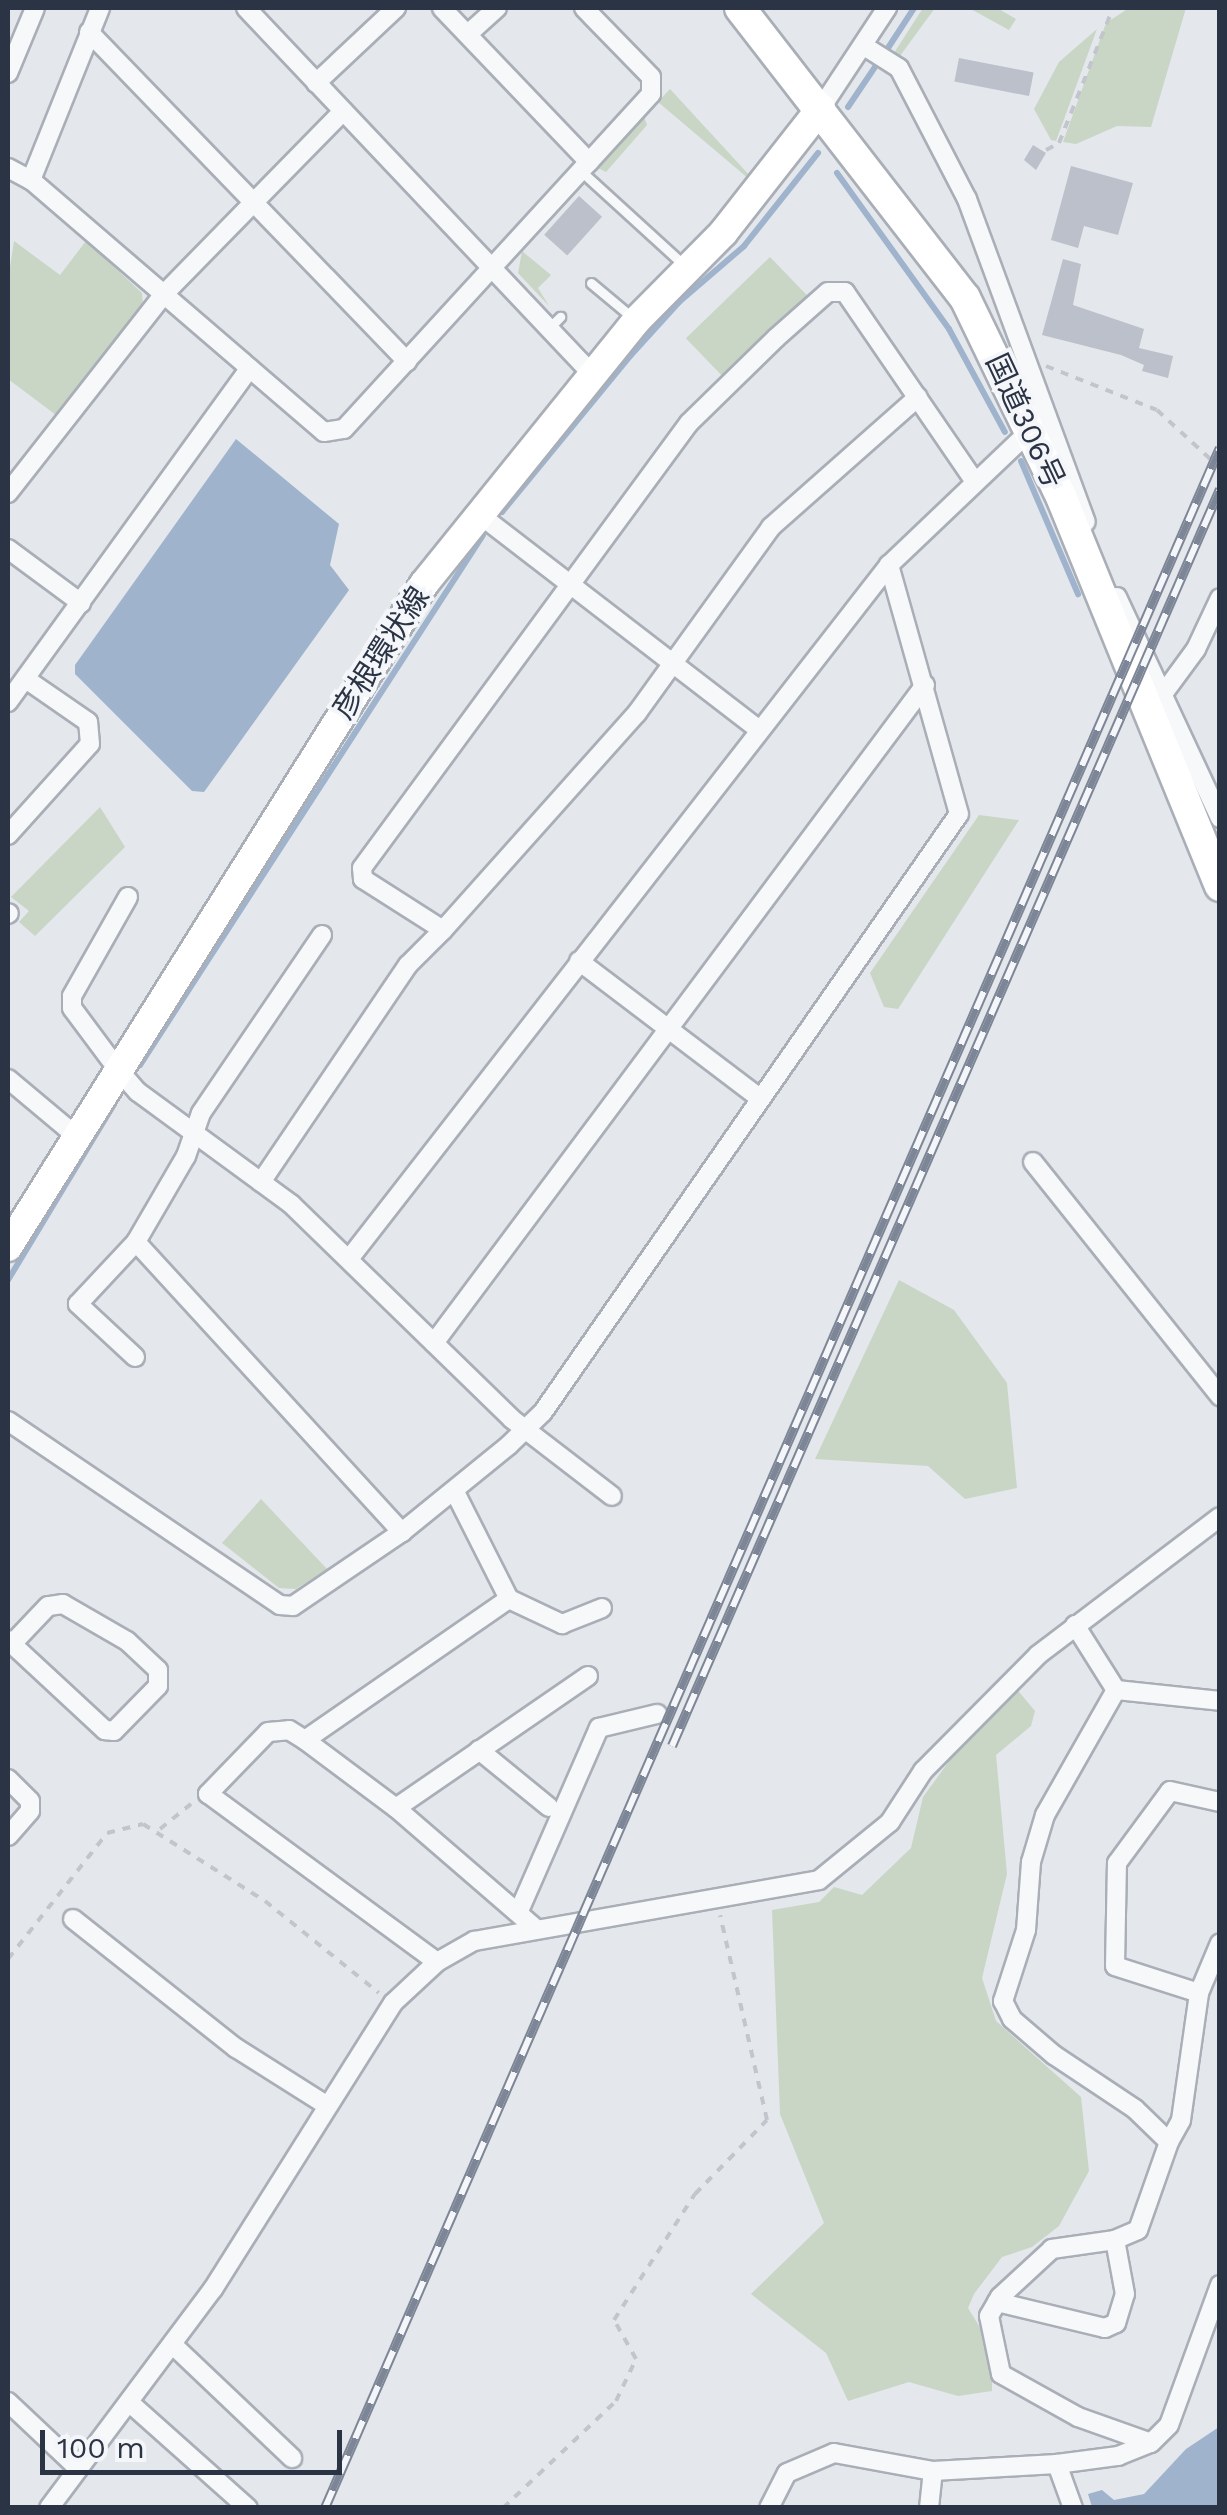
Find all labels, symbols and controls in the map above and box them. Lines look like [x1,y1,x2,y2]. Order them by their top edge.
street label: 国道306号 [978,348,1072,494]
street label: 彦根環状線 [325,580,437,726]
scale bar [45,2410,348,2472]
text: 100 m [57,2430,145,2465]

